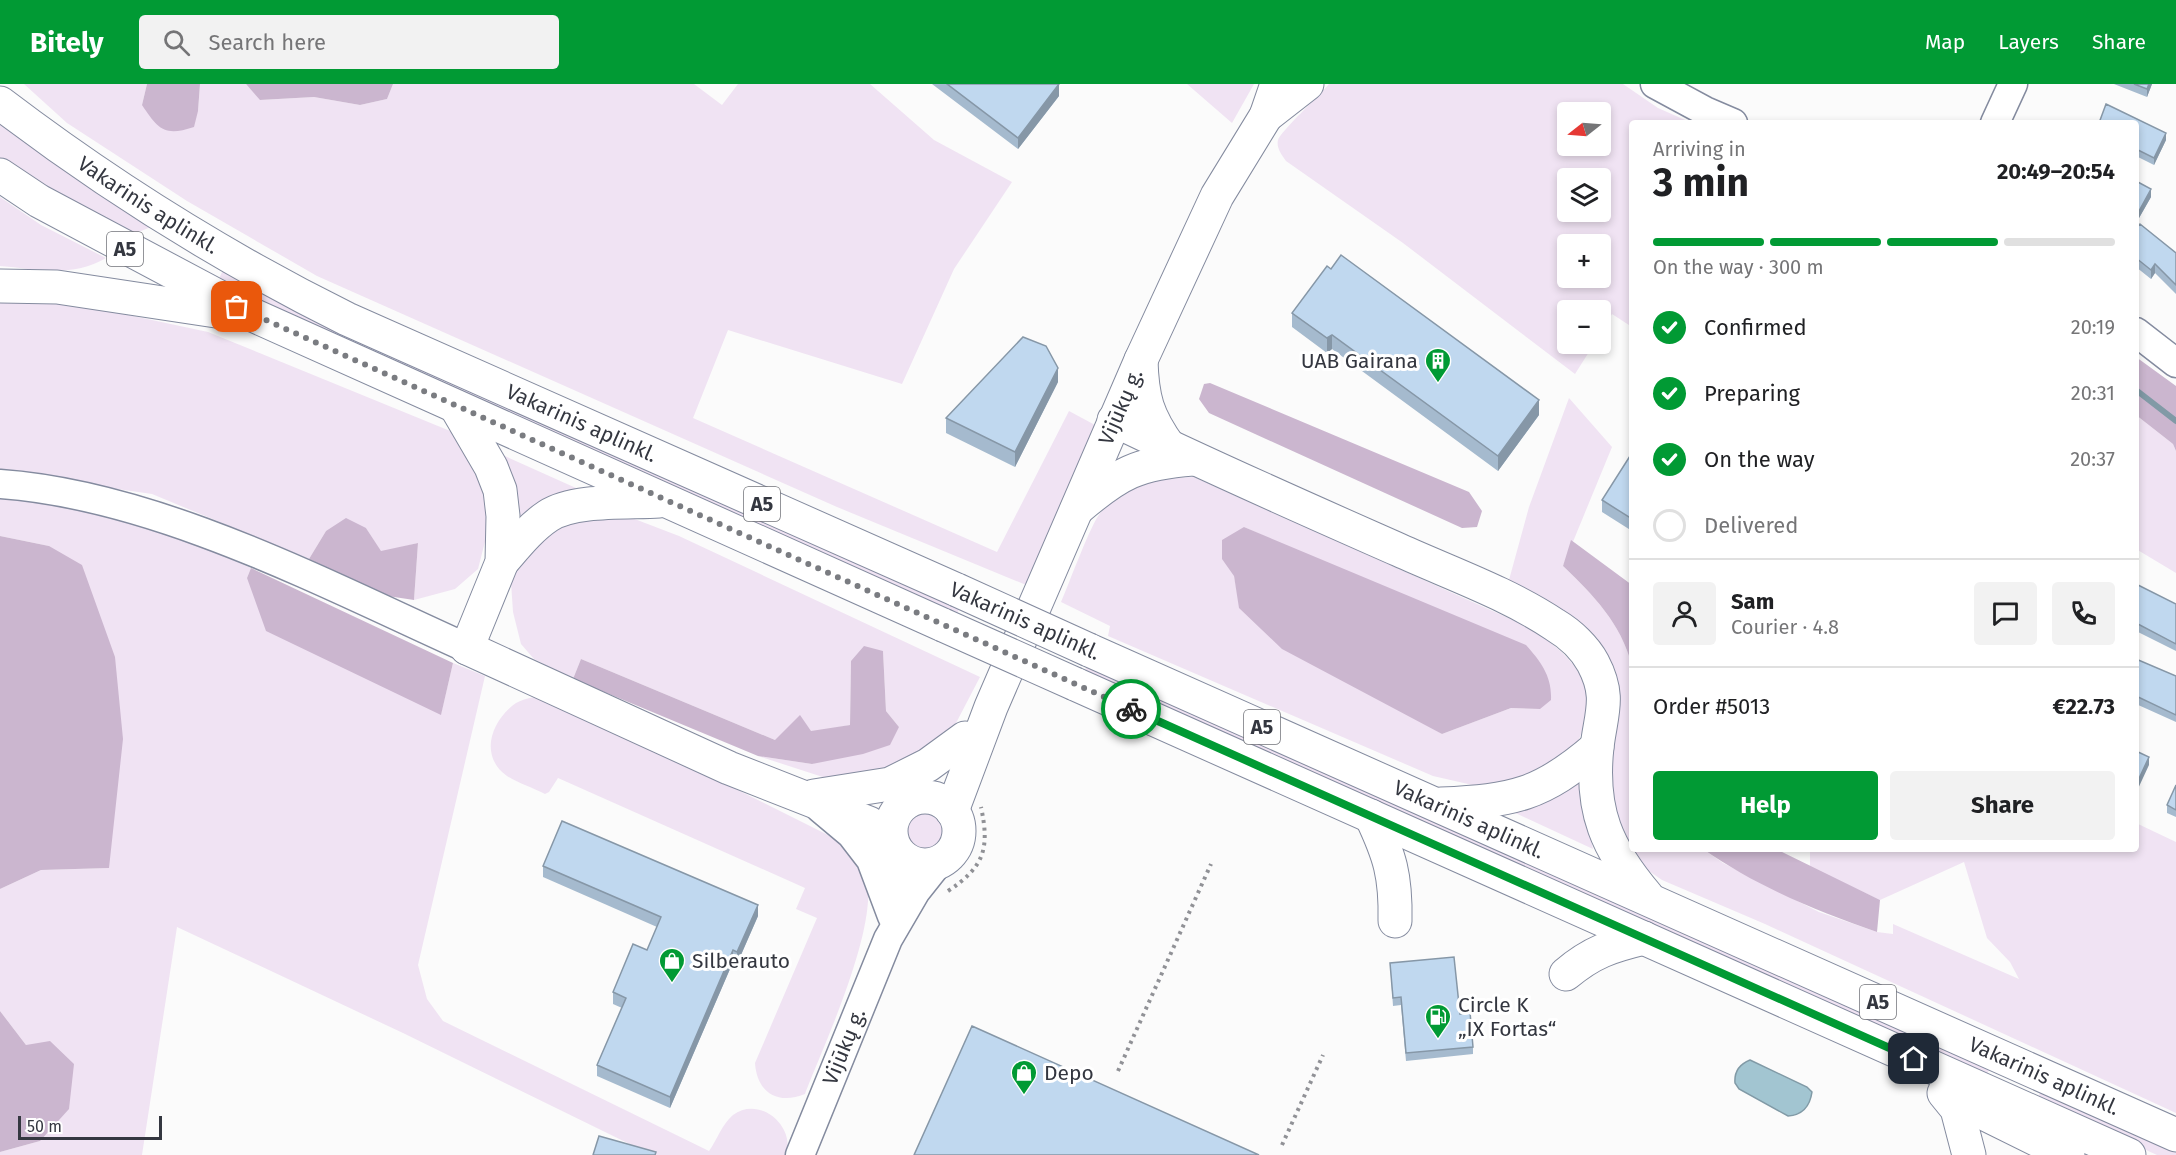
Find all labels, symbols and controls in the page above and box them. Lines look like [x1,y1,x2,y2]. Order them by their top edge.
search box [139,15,559,69]
text: Bitely [30,26,103,59]
icon: search [160,26,193,59]
text: Search here [208,29,326,56]
text: Map [1925,29,1965,55]
text: Layers [1998,29,2059,55]
text: Share [2092,29,2146,55]
north arrow [1557,102,1611,156]
map controls [1557,102,1611,354]
text: Arriving in [1653,137,1746,161]
street label: Vakarinis aplinkl. [73,150,223,260]
text: 20:49–20:54 [1997,158,2115,185]
text: 3 min [1653,160,1749,206]
button: layers [1557,168,1611,222]
road number: A5 [107,232,143,266]
button: + [1557,234,1611,288]
text: On the way · 300 m [1653,255,1824,279]
pin [211,281,262,332]
icon: bag [220,290,253,323]
button: − [1557,300,1611,354]
icon: check [1653,311,1686,344]
text: Confirmed [1704,314,1807,341]
text: 20:19 [2071,315,2115,339]
building icon: UAB Gairana [1423,346,1453,384]
place label: UAB Gairana [1301,348,1418,374]
street label: Vijūkų g. [1093,365,1149,449]
icon: check [1653,377,1686,410]
street label: Vakarinis aplinkl. [502,378,661,468]
text: Preparing [1704,380,1800,407]
text: 20:31 [2071,381,2115,405]
icon: check [1653,443,1686,476]
text: On the way [1704,446,1815,473]
text: 20:37 [2070,447,2115,471]
road number: A5 [744,487,780,521]
text: Delivered [1704,512,1799,539]
street label: Vakarinis aplinkl. [946,576,1104,666]
button: person [1653,582,1716,645]
button: chat [1974,582,2037,645]
button: phone [2052,582,2115,645]
text: Sam [1731,588,1774,615]
text: Courier · 4.8 [1731,615,1839,639]
courier [1101,679,1161,739]
icon: bike [1115,693,1148,726]
text: Order #5013 [1653,693,1770,720]
text: €22.73 [2053,693,2115,720]
road number: A5 [1244,710,1280,744]
button: Help [1653,771,1878,840]
button: Share [1890,771,2115,840]
street label: Vakarinis aplinkl. [1390,775,1548,864]
shop icon: Silberauto [657,946,687,984]
place label: Silberauto [692,948,790,974]
road number: A5 [1860,985,1896,1019]
place label: Circle K „IX Fortas“ [1458,992,1556,1042]
fuel station icon: Circle K „IX Fortas“ [1423,1002,1453,1040]
street label: Vijūkų g. [817,1005,871,1089]
street label: Vakarinis aplinkl. [1965,1031,2124,1121]
pin [1888,1033,1939,1084]
icon: home [1897,1042,1930,1075]
shop icon: Depo [1009,1058,1039,1096]
place label: Depo [1044,1060,1094,1086]
scale bar [18,1113,162,1140]
text: 50 m [27,1117,62,1136]

